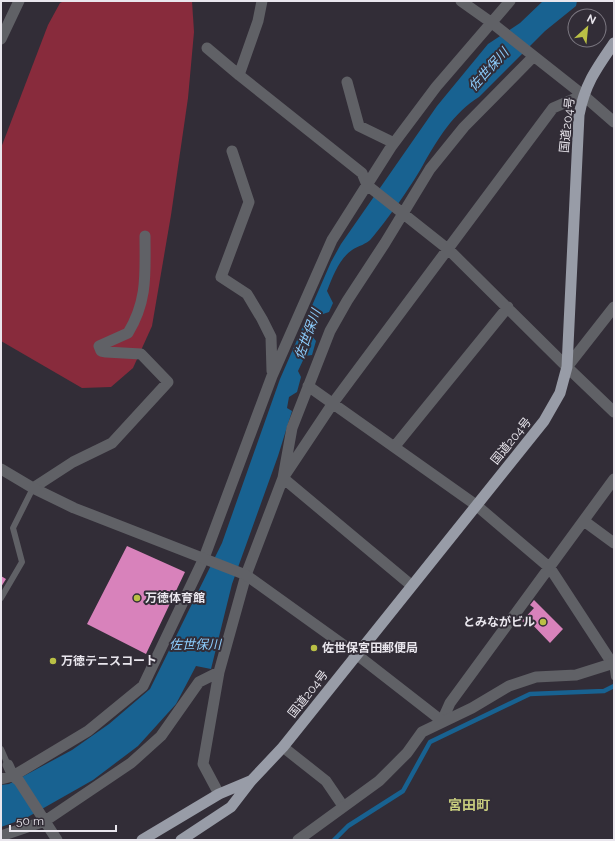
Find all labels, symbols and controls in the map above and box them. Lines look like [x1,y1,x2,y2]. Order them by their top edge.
north arrow [567,8,607,48]
text: N [585,12,598,27]
water label: 佐世保川 [465,44,513,94]
street label: 国道204号 [557,96,577,154]
water label: 佐世保川 [292,305,324,361]
street label: 国道204号 [488,415,534,467]
place label: 万徳体育館 [145,591,205,605]
marker: 万徳体育館 [132,593,142,603]
place label: とみながビル [463,615,535,629]
marker: とみながビル [538,617,548,627]
water label: 佐世保川 [169,637,223,652]
place label: 佐世保宮田郵便局 [322,641,418,655]
marker: 佐世保宮田郵便局 [309,643,319,653]
place label: 万徳テニスコート [61,654,157,668]
marker: 万徳テニスコート [48,656,58,666]
street label: 国道204号 [285,668,331,720]
district label: 宮田町 [448,797,490,813]
scale bar [10,807,116,833]
text: 50 m [16,814,44,828]

